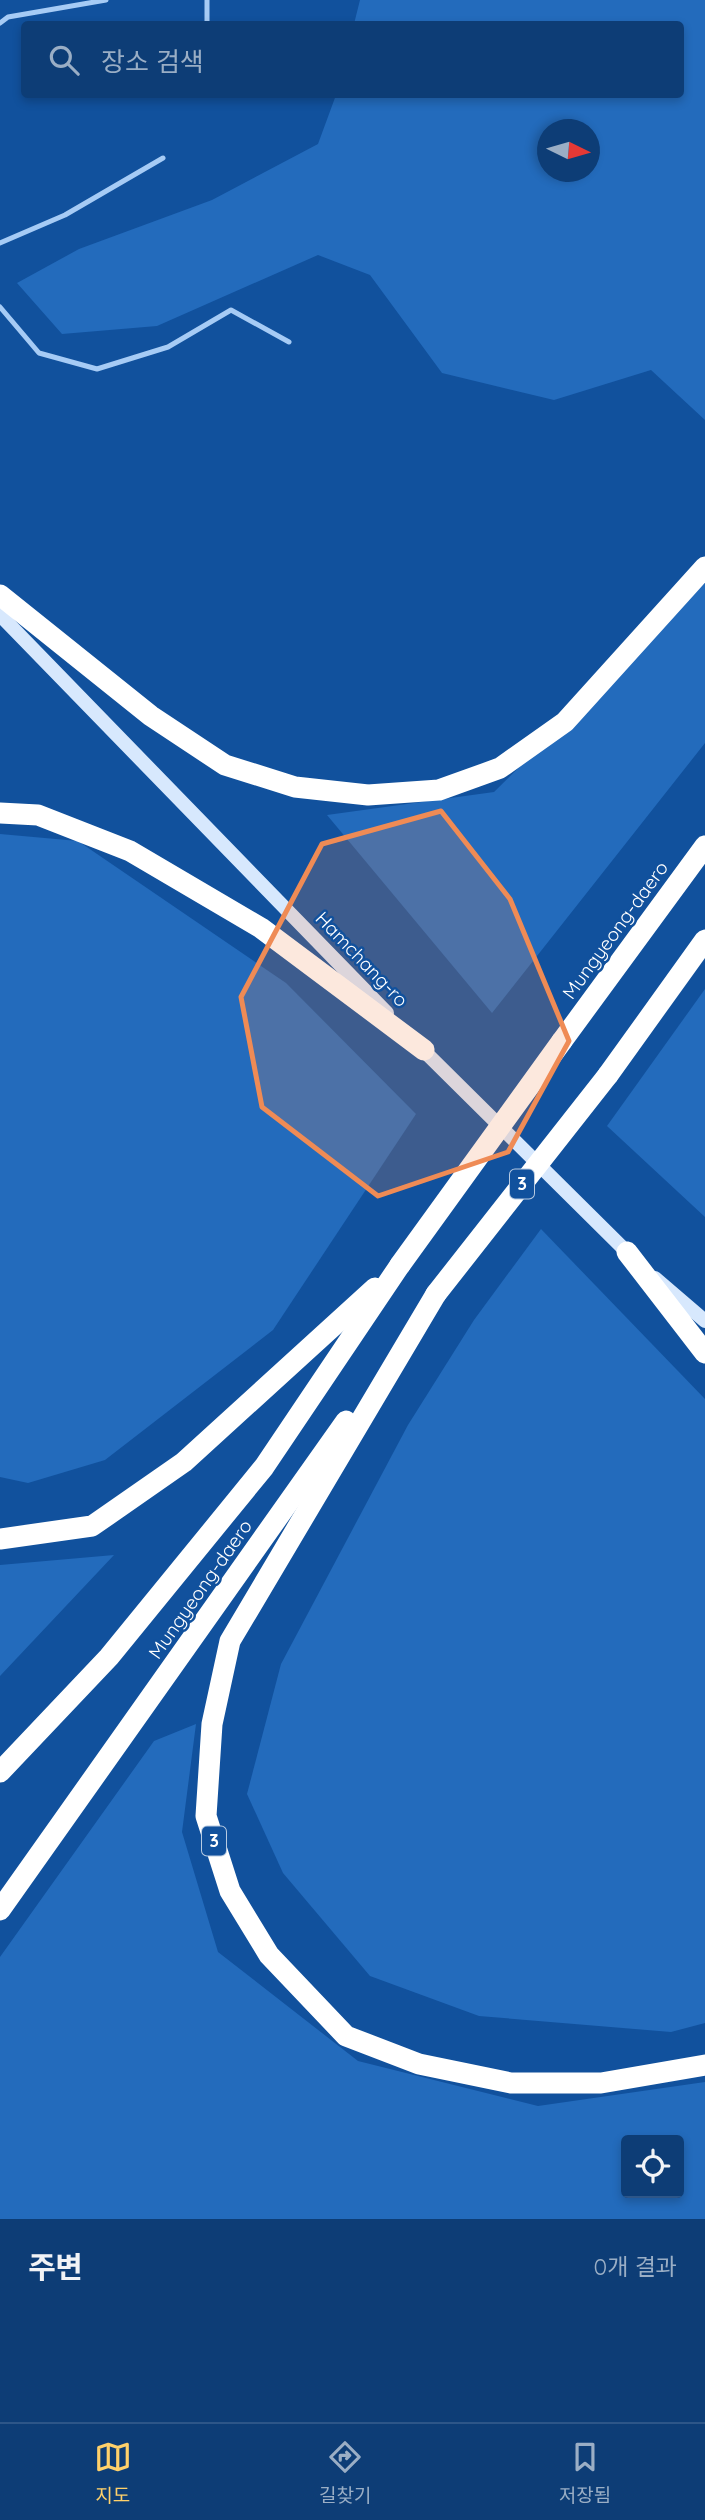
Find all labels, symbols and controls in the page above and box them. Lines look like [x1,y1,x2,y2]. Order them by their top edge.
search box [21,21,684,98]
icon: search [45,41,83,79]
text: 장소 검색 [101,45,204,78]
north arrow [537,119,600,182]
street label: Mungyeong-daero [557,856,673,1004]
street label: Hamchang-ro [311,906,413,1012]
road number: 3 [510,1170,534,1198]
street label: Mungyeong-daero [143,1515,257,1663]
road number: 3 [202,1826,226,1856]
map controls [621,2135,684,2198]
button: locate [621,2135,684,2198]
text: 주변 [28,2248,83,2286]
text: 0개 결과 [594,2252,677,2281]
tab: 지도 [94,2438,132,2507]
tab: 길찾기 [319,2438,371,2507]
tab: 저장됨 [559,2438,611,2507]

